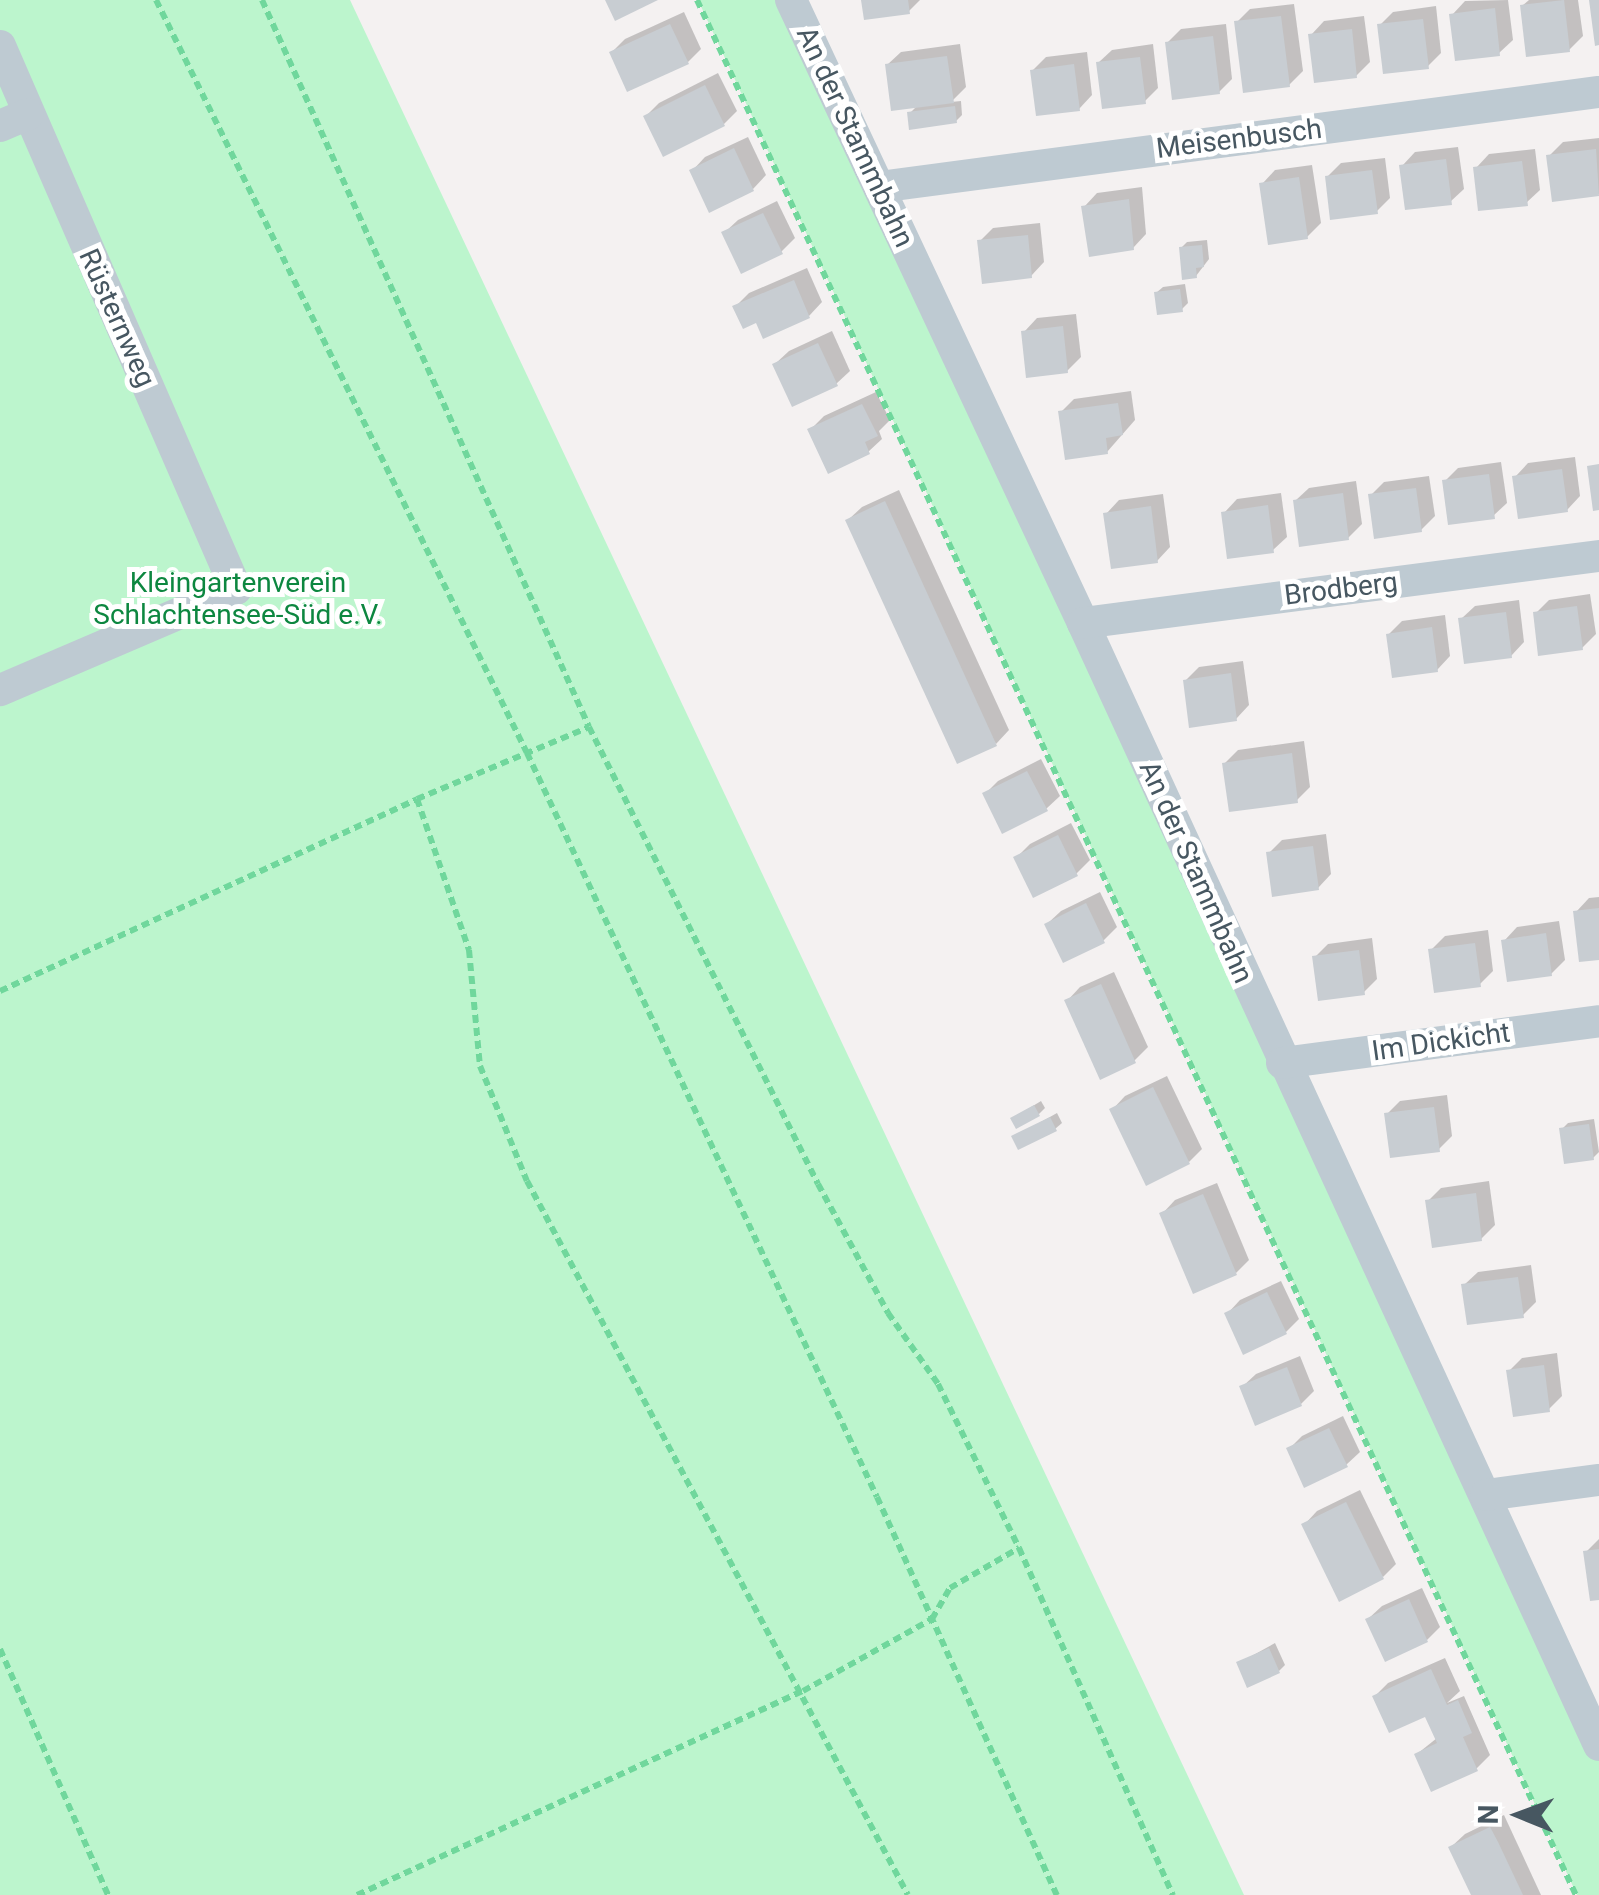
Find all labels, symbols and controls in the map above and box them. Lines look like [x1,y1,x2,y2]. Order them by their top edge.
street label: An der Stammbahn [789,21,921,253]
street label: Meisenbusch [1154,112,1324,166]
street label: Rüsternweg [72,244,162,392]
street label: Brodberg [1282,565,1400,613]
park label: Kleingartenverein Schlachtensee-Süd e.V. [93,566,383,632]
street label: An der Stammbahn [1132,756,1260,988]
street label: Im Dickicht [1370,1016,1512,1068]
north arrow [1469,1765,1569,1865]
text: N [1472,1804,1505,1825]

